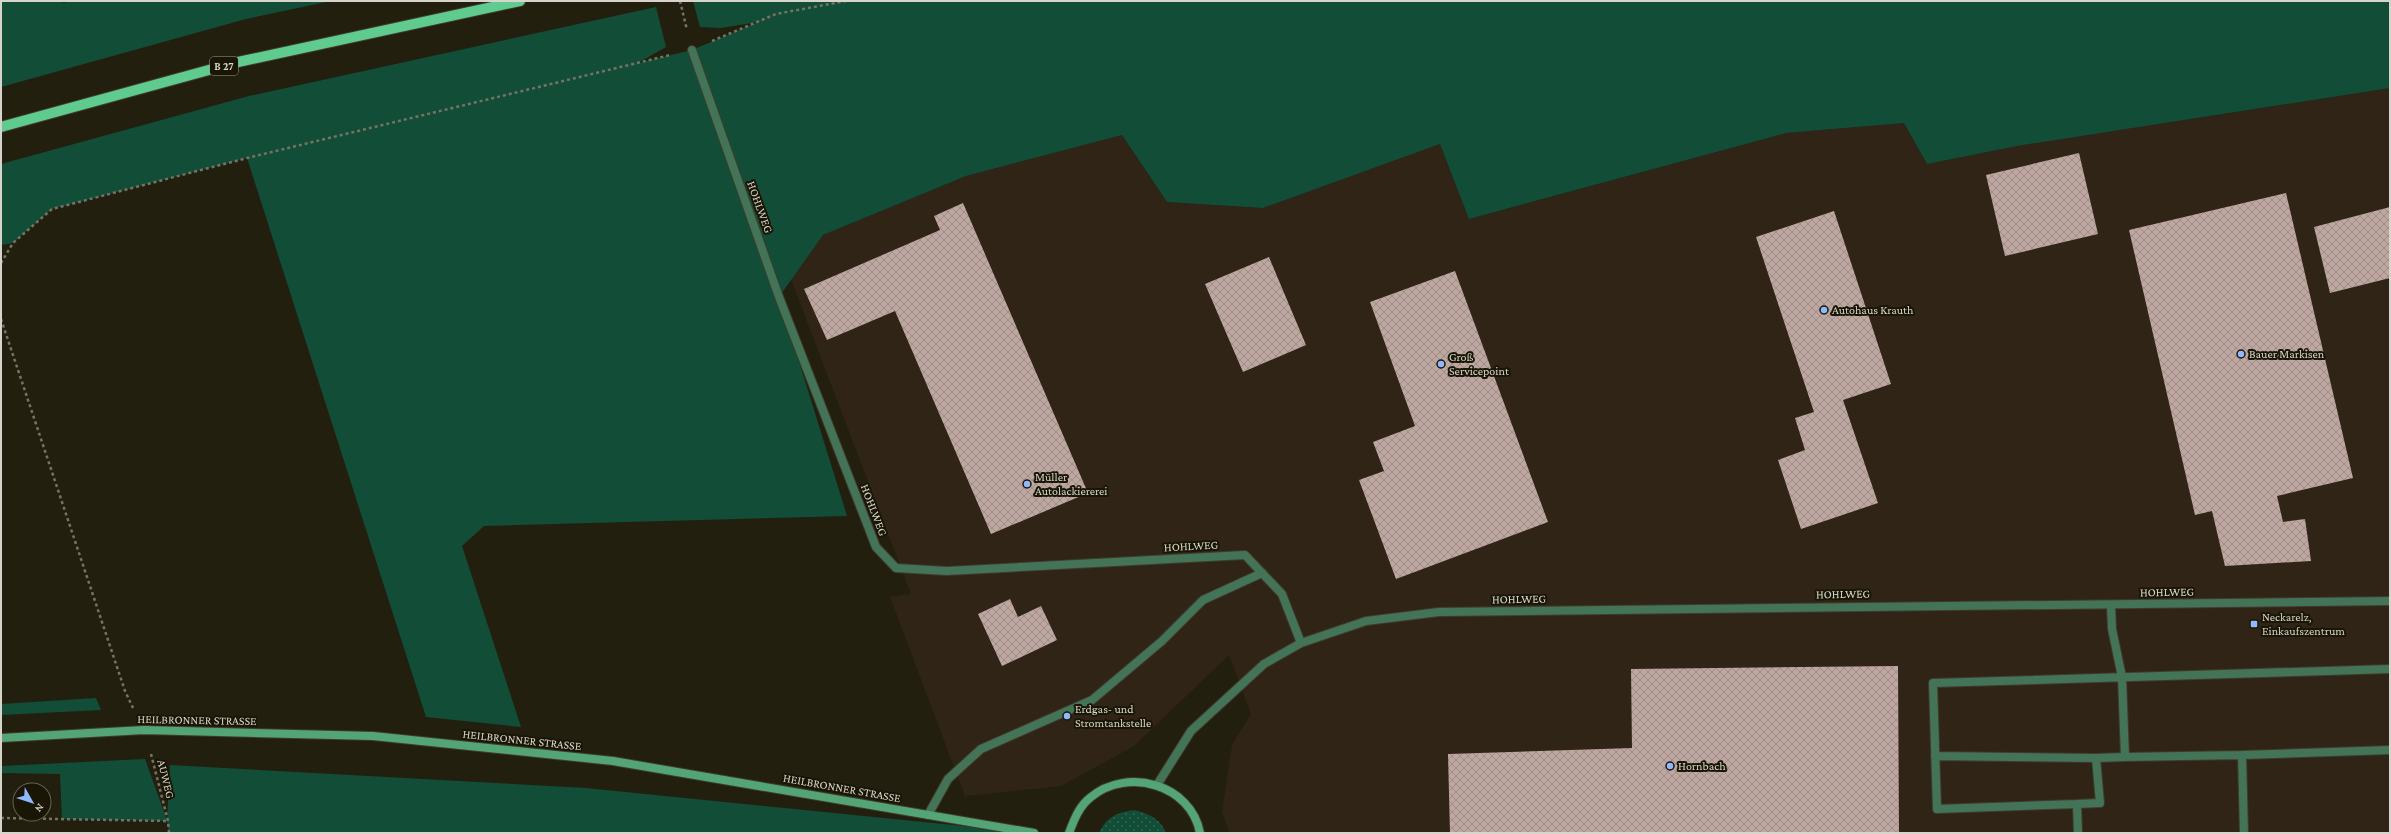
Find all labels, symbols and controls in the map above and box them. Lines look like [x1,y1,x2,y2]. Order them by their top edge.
road number: B 27 [210,57,238,75]
street label: HOHLWEG [744,179,776,235]
place label: Autohaus Krauth [1832,303,1914,317]
marker: Autohaus Krauth [1819,305,1829,315]
place label: Bauer Markisen [2249,347,2325,361]
marker: Bauer Markisen [2236,349,2246,359]
place label: Groß Servicepoint [1449,350,1510,378]
marker: Groß Servicepoint [1436,359,1446,369]
place label: Müller Autolackiererei [1035,470,1107,498]
marker: Müller Autolackiererei [1022,479,1032,489]
street label: HOHLWEG [858,482,890,538]
street label: HOHLWEG [1164,538,1219,554]
street label: HOHLWEG [2140,585,2195,599]
street label: HOHLWEG [1816,587,1871,601]
street label: HOHLWEG [1492,592,1547,606]
place label: Neckarelz, Einkaufszentrum [2262,610,2345,638]
marker: Neckarelz, Einkaufszentrum [2249,619,2259,629]
place label: Erdgas- und Stromtankstelle [1075,702,1151,730]
marker: Erdgas- und Stromtankstelle [1062,711,1072,721]
street label: HEILBRONNER STRASSE [137,712,257,728]
street label: HEILBRONNER STRASSE [462,727,583,753]
street label: AUWEG [154,758,178,800]
place label: Hornbach [1678,759,1726,773]
marker: Hornbach [1665,761,1675,771]
street label: HEILBRONNER STRASSE [782,771,902,805]
north arrow [12,782,52,822]
text: N [32,802,47,815]

